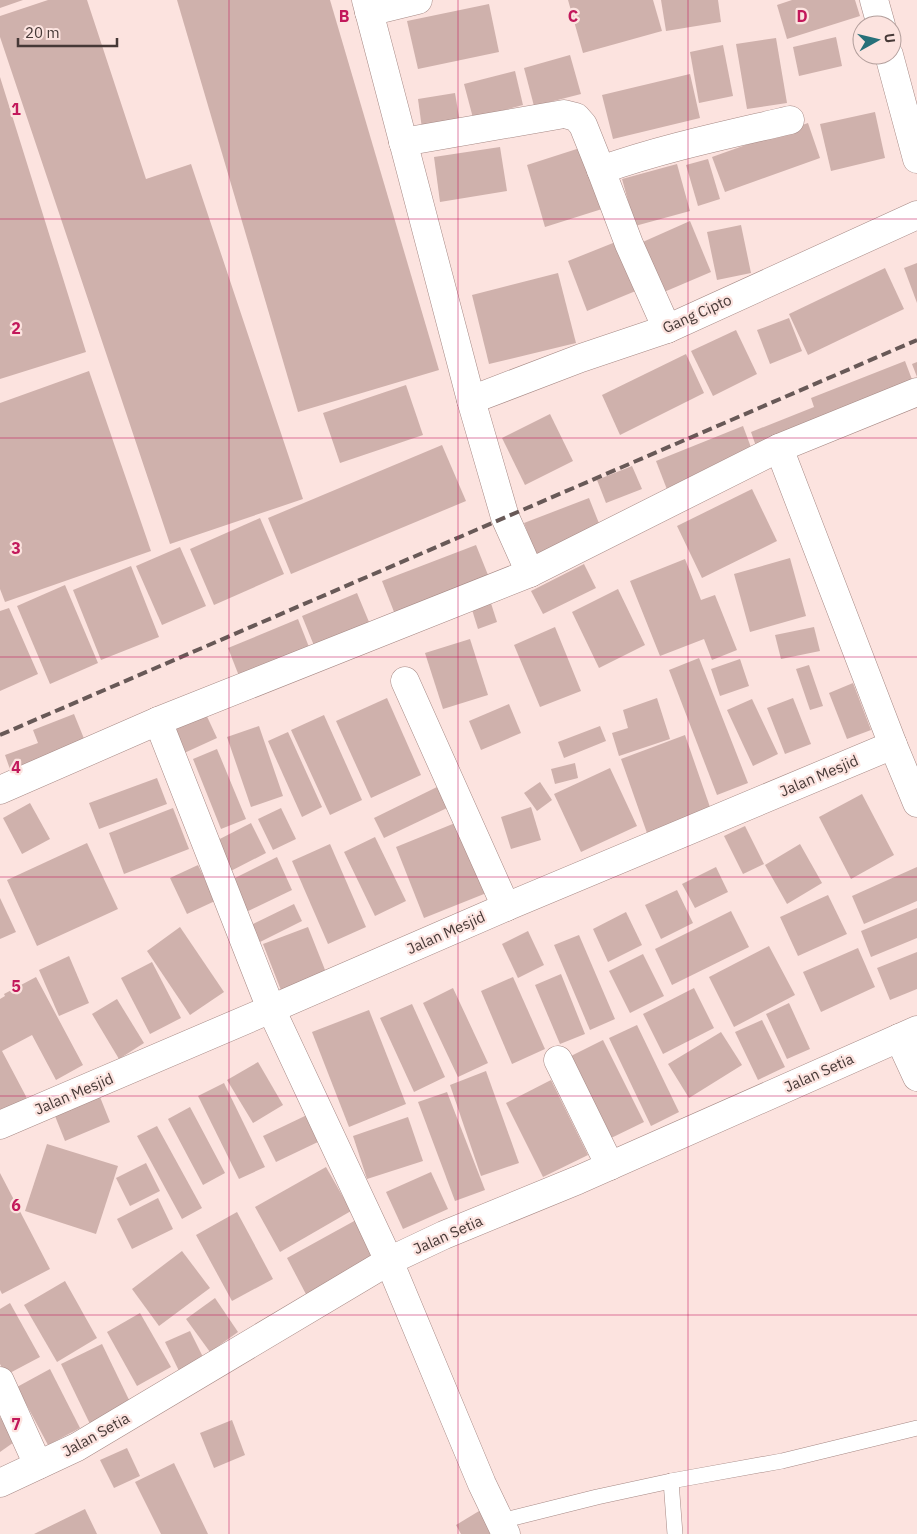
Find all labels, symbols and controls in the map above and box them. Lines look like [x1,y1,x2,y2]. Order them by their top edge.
text: B [339,6,350,26]
text: C [568,6,578,26]
text: D [796,6,808,26]
scale bar [18,15,116,47]
north arrow [852,15,902,65]
text: 20 m [25,23,60,42]
text: U [880,32,899,44]
text: 1 [11,99,21,119]
street label: Gang Cipto [659,290,734,337]
text: 2 [11,318,21,338]
text: 3 [11,538,21,558]
street label: Jalan Mesjid [777,750,861,801]
text: 4 [11,757,21,777]
street label: Jalan Mesjid [404,907,488,958]
text: 5 [11,976,21,996]
street label: Jalan Setia [781,1049,856,1096]
street label: Jalan Mesjid [32,1068,116,1119]
text: 6 [11,1195,21,1215]
street label: Jalan Setia [410,1211,485,1258]
street label: Jalan Setia [59,1408,133,1461]
text: 7 [11,1414,21,1434]

